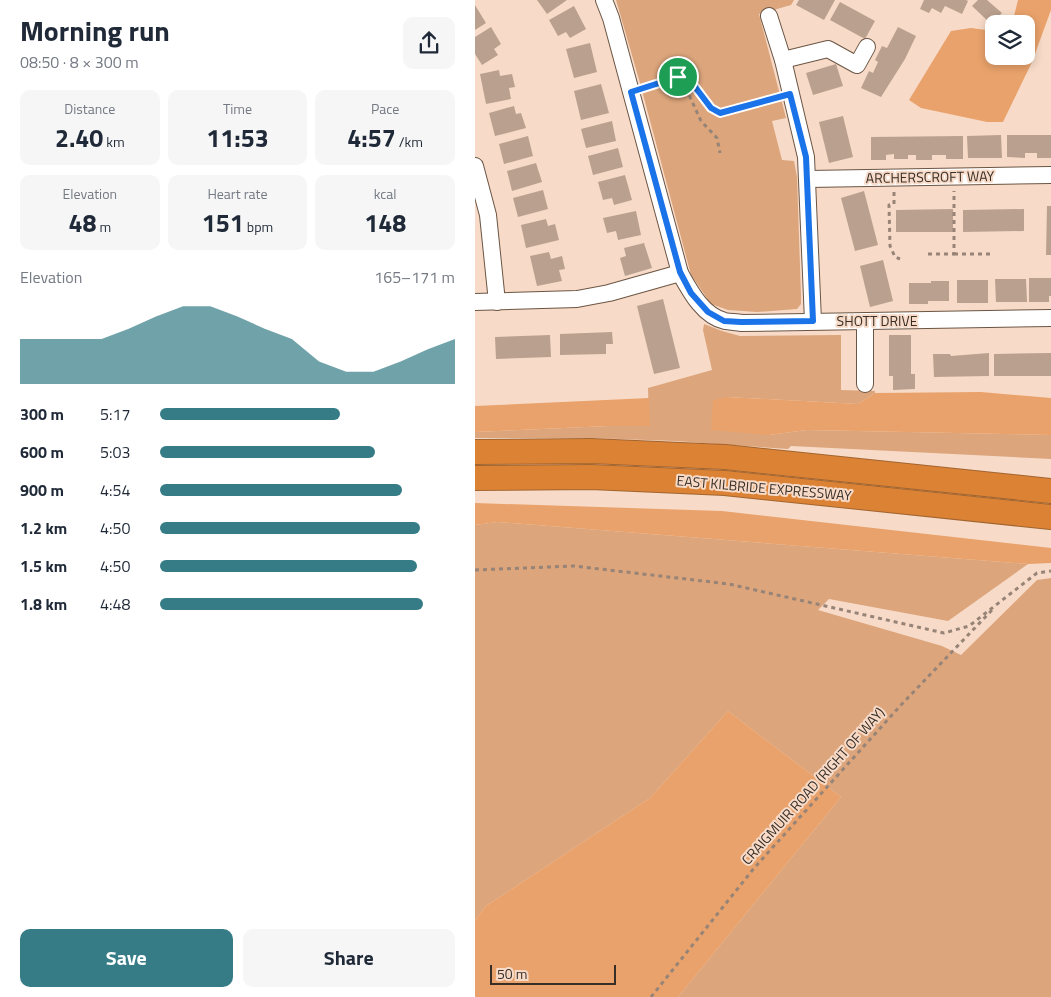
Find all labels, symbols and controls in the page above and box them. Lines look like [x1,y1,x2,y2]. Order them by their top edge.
text: Morning run [20,9,170,52]
map controls [985,15,1035,65]
button: layers [985,15,1035,65]
button: share [403,17,455,69]
text: 08:50 · 8 × 300 m [20,50,139,74]
pin [657,56,699,98]
icon: arrive [664,63,692,91]
text: Distance [64,98,115,119]
text: Time [223,98,252,119]
text: Pace [371,98,399,119]
text: 2.40 [55,119,103,157]
text: 11:53 [206,119,269,157]
text: 4:57 [347,119,396,157]
text: km [103,131,125,152]
text: /km [396,131,423,152]
street label: ARCHERSCROFT WAY [866,165,995,188]
text: Elevation [63,183,117,204]
text: Heart rate [207,183,268,204]
text: kcal [374,183,397,204]
text: 48 [68,204,96,242]
text: 151 [202,204,244,242]
text: 148 [364,204,406,242]
text: m [96,216,111,237]
text: bpm [244,216,273,237]
text: Elevation [20,265,82,289]
text: 165–171 m [374,265,455,289]
street label: SHOTT DRIVE [837,310,918,331]
text: 300 m [20,402,64,426]
text: 5:17 [100,402,130,426]
text: 600 m [20,440,64,464]
text: 5:03 [100,440,130,464]
street label: EAST KILBRIDE EXPRESSWAY [676,469,853,506]
text: 900 m [20,478,64,502]
text: 4:54 [100,478,130,502]
text: 1.2 km [20,516,67,540]
text: 4:50 [100,516,130,540]
text: 1.5 km [20,554,67,578]
text: 4:50 [100,554,130,578]
text: 1.8 km [20,592,67,616]
text: 4:48 [100,592,130,616]
street label: CRAIGMUIR ROAD (RIGHT OF WAY) [736,702,889,869]
button: Save [20,929,233,987]
button: Share [243,929,455,987]
scale bar [490,962,616,985]
text: 50 m [497,963,527,984]

